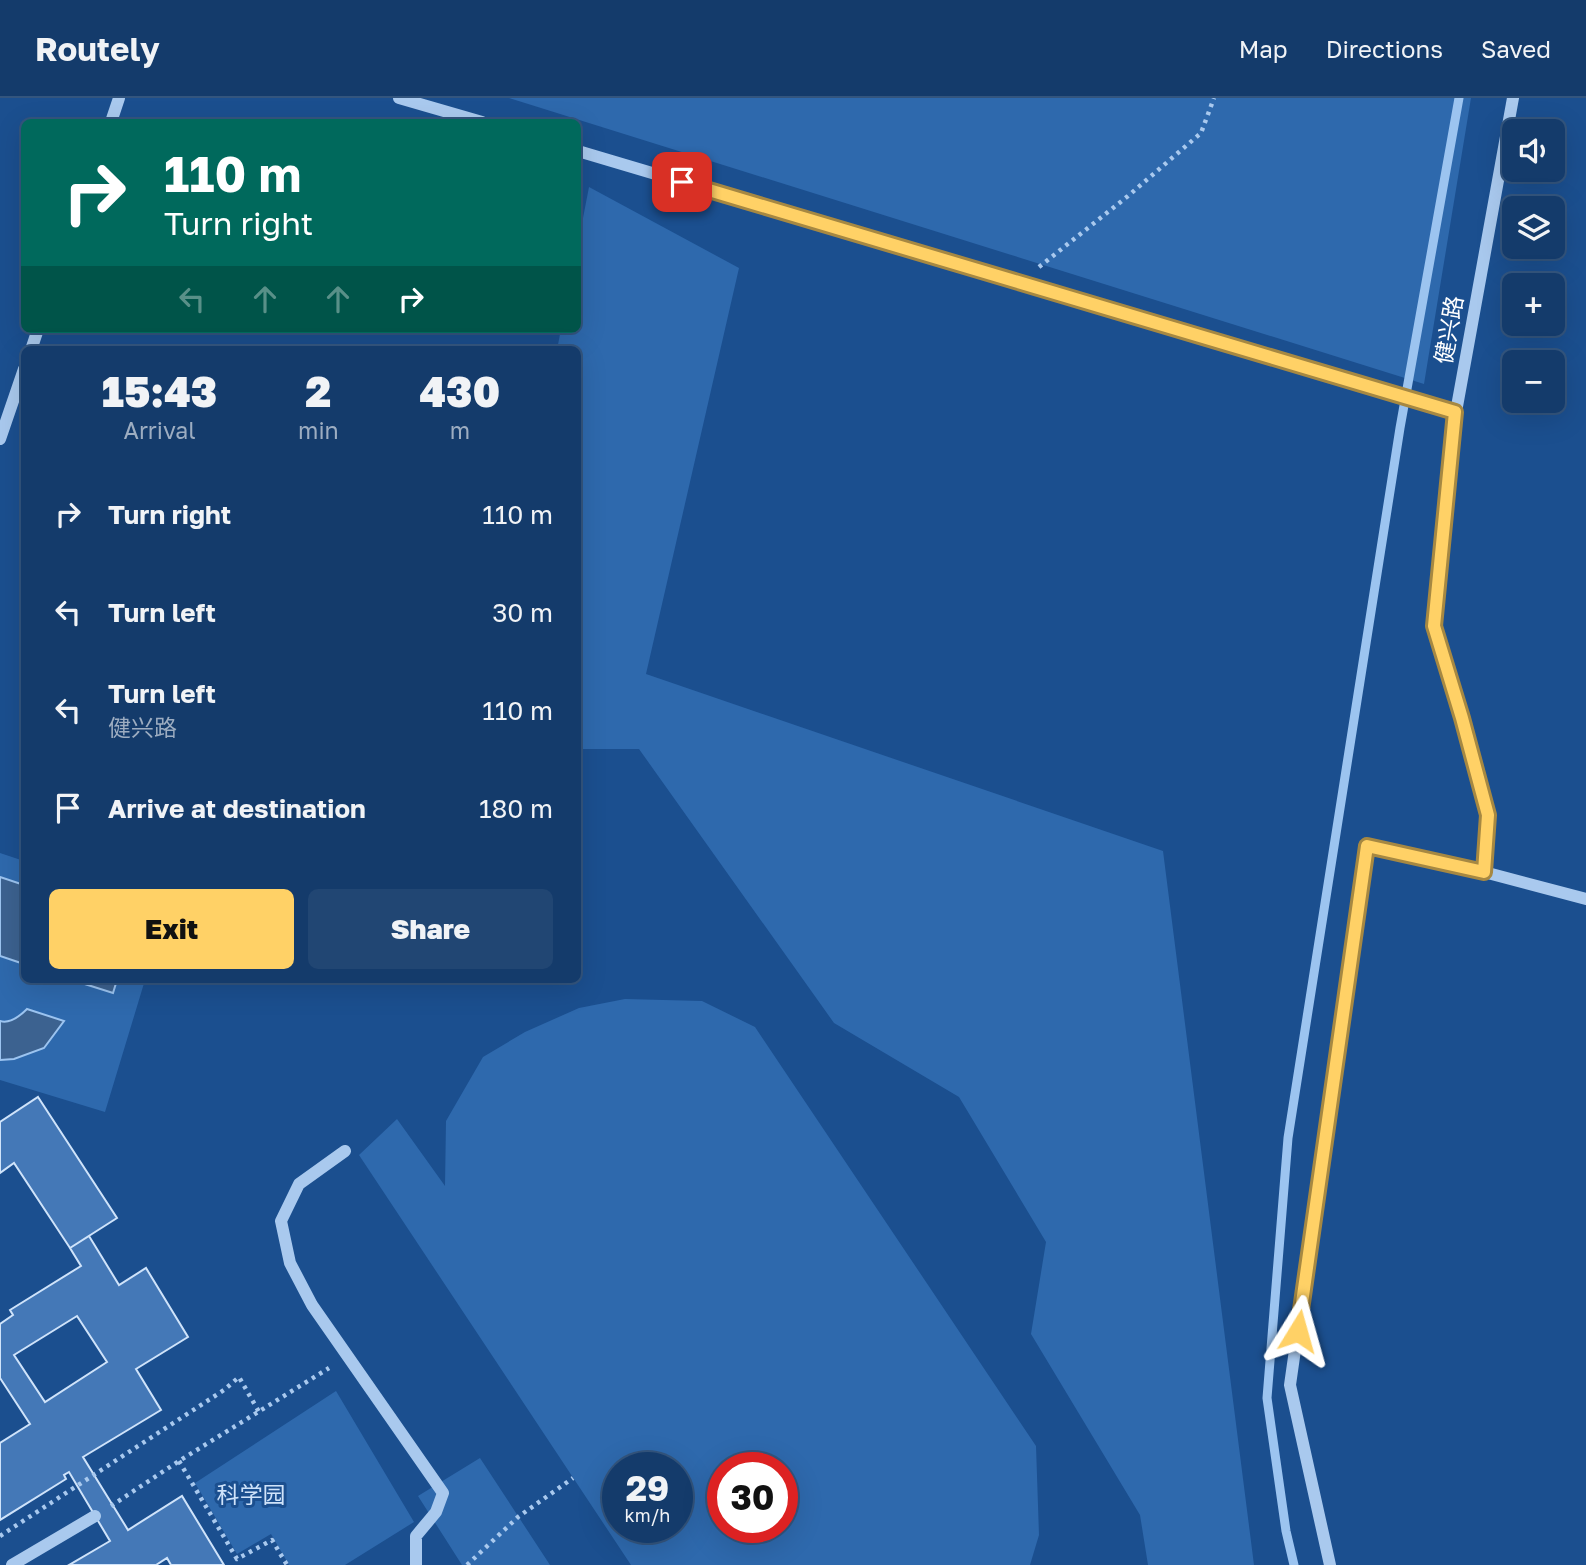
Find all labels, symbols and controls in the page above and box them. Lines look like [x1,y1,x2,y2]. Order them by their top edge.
text: Routely [35,29,160,68]
text: Map [1239,34,1288,63]
text: Directions [1326,34,1443,63]
text: Saved [1481,34,1551,63]
map controls [1502,119,1565,413]
button: sound [1502,119,1565,182]
text: 110 m [164,144,301,203]
icon: right [49,147,140,238]
pin [652,152,712,212]
icon: arrive [663,163,701,201]
button: layers [1502,196,1565,259]
text: Turn right [164,204,313,242]
button: + [1502,273,1565,336]
icon: left [173,280,211,318]
icon: ahead [246,280,284,318]
icon: ahead [319,280,357,318]
icon: right [392,280,430,318]
street label: 健兴路 [1428,293,1468,366]
button: − [1502,350,1565,413]
text: 15:43 [102,366,217,416]
text: 2 [305,366,331,416]
text: 430 [419,366,500,416]
text: Arrival [123,416,196,444]
text: min [298,416,339,444]
text: m [450,416,470,444]
icon: right [49,495,87,533]
text: Turn right [108,499,231,530]
text: 110 m [482,499,553,530]
icon: left [49,593,87,631]
text: Turn left [108,597,216,628]
text: 30 m [492,597,553,628]
text: Turn left [108,678,216,709]
icon: left [49,691,87,729]
text: 110 m [482,695,553,726]
text: 健兴路 [108,713,177,741]
icon: arrive [49,789,87,827]
text: Arrive at destination [108,793,366,824]
text: 180 m [479,793,553,824]
button: Exit [49,889,294,969]
button: Share [308,889,553,969]
position arrow [1261,1294,1335,1368]
speed limit sign: 30 [707,1452,798,1543]
text: 29 [626,1467,669,1509]
park label: 科学园 [217,1480,286,1508]
text: km/h [625,1504,670,1526]

